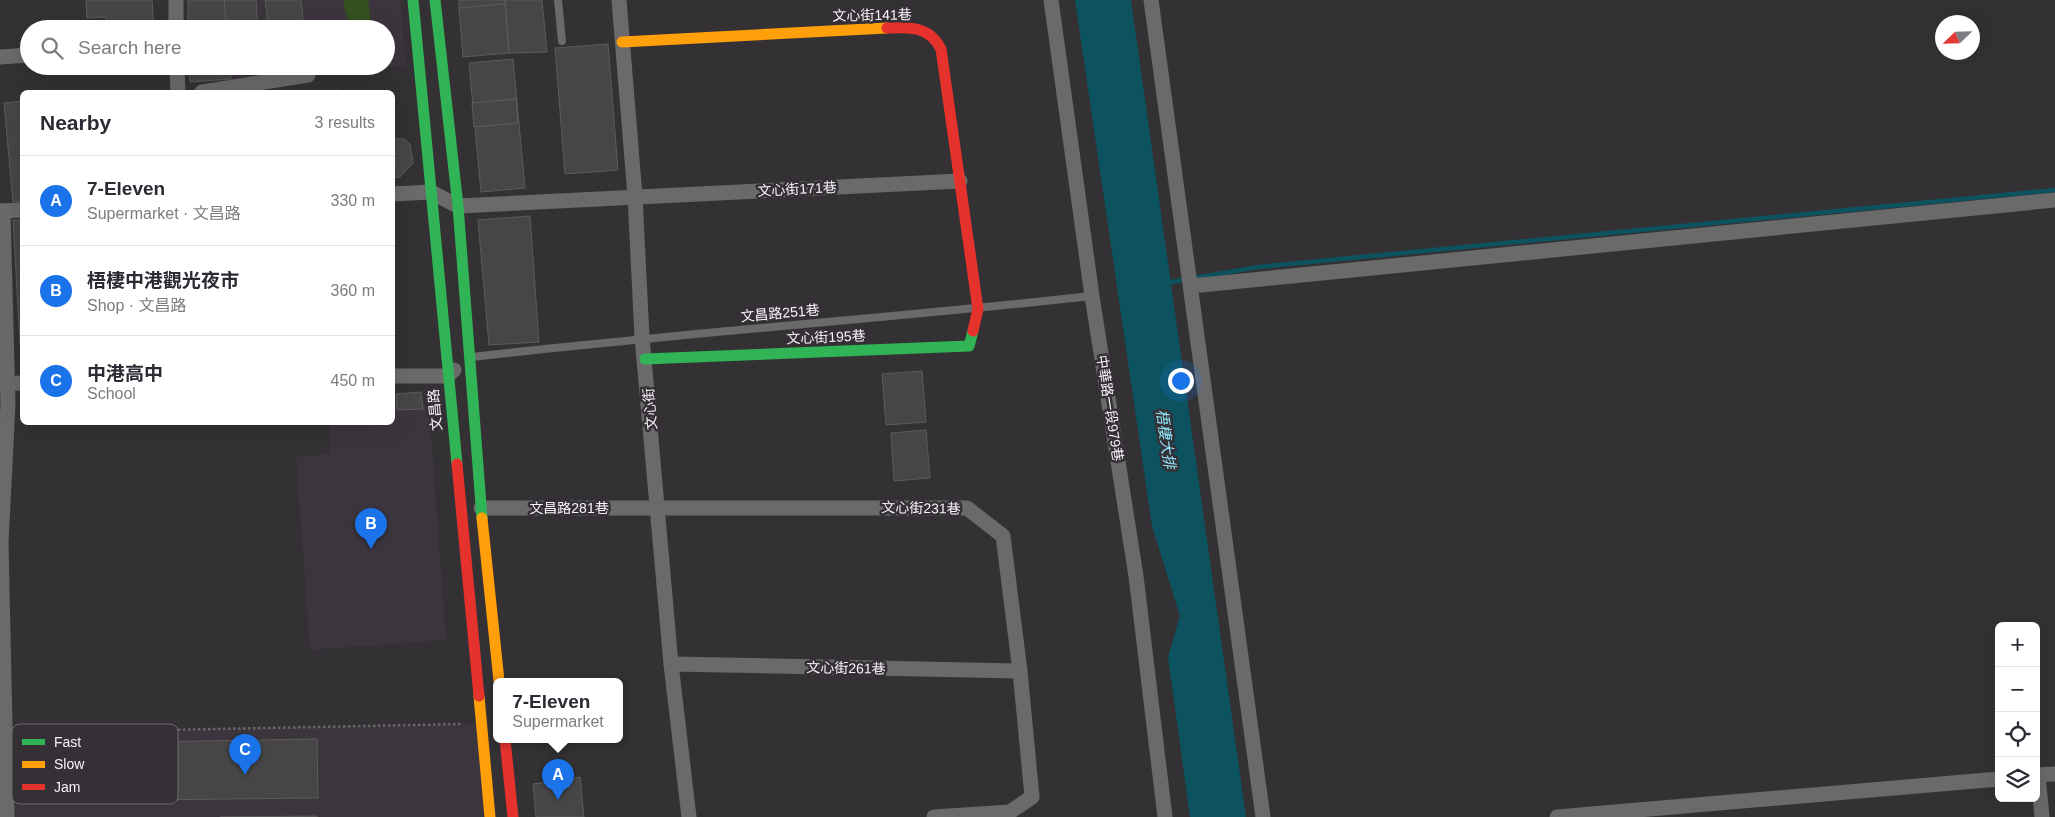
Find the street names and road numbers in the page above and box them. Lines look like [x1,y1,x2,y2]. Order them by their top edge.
street label: 文心街141巷 [832,6,912,24]
street label: 文心街171巷 [757,179,837,199]
street label: 文昌路251巷 [740,302,820,324]
street label: 文心街195巷 [786,328,866,346]
street label: 中華路一段979巷 [1094,354,1126,462]
street label: 文心街 [640,387,660,431]
street label: 文昌路 [425,388,445,432]
street label: 文心街231巷 [881,499,961,517]
street label: 文昌路281巷 [529,500,609,516]
street label: 文心街261巷 [806,659,886,677]

